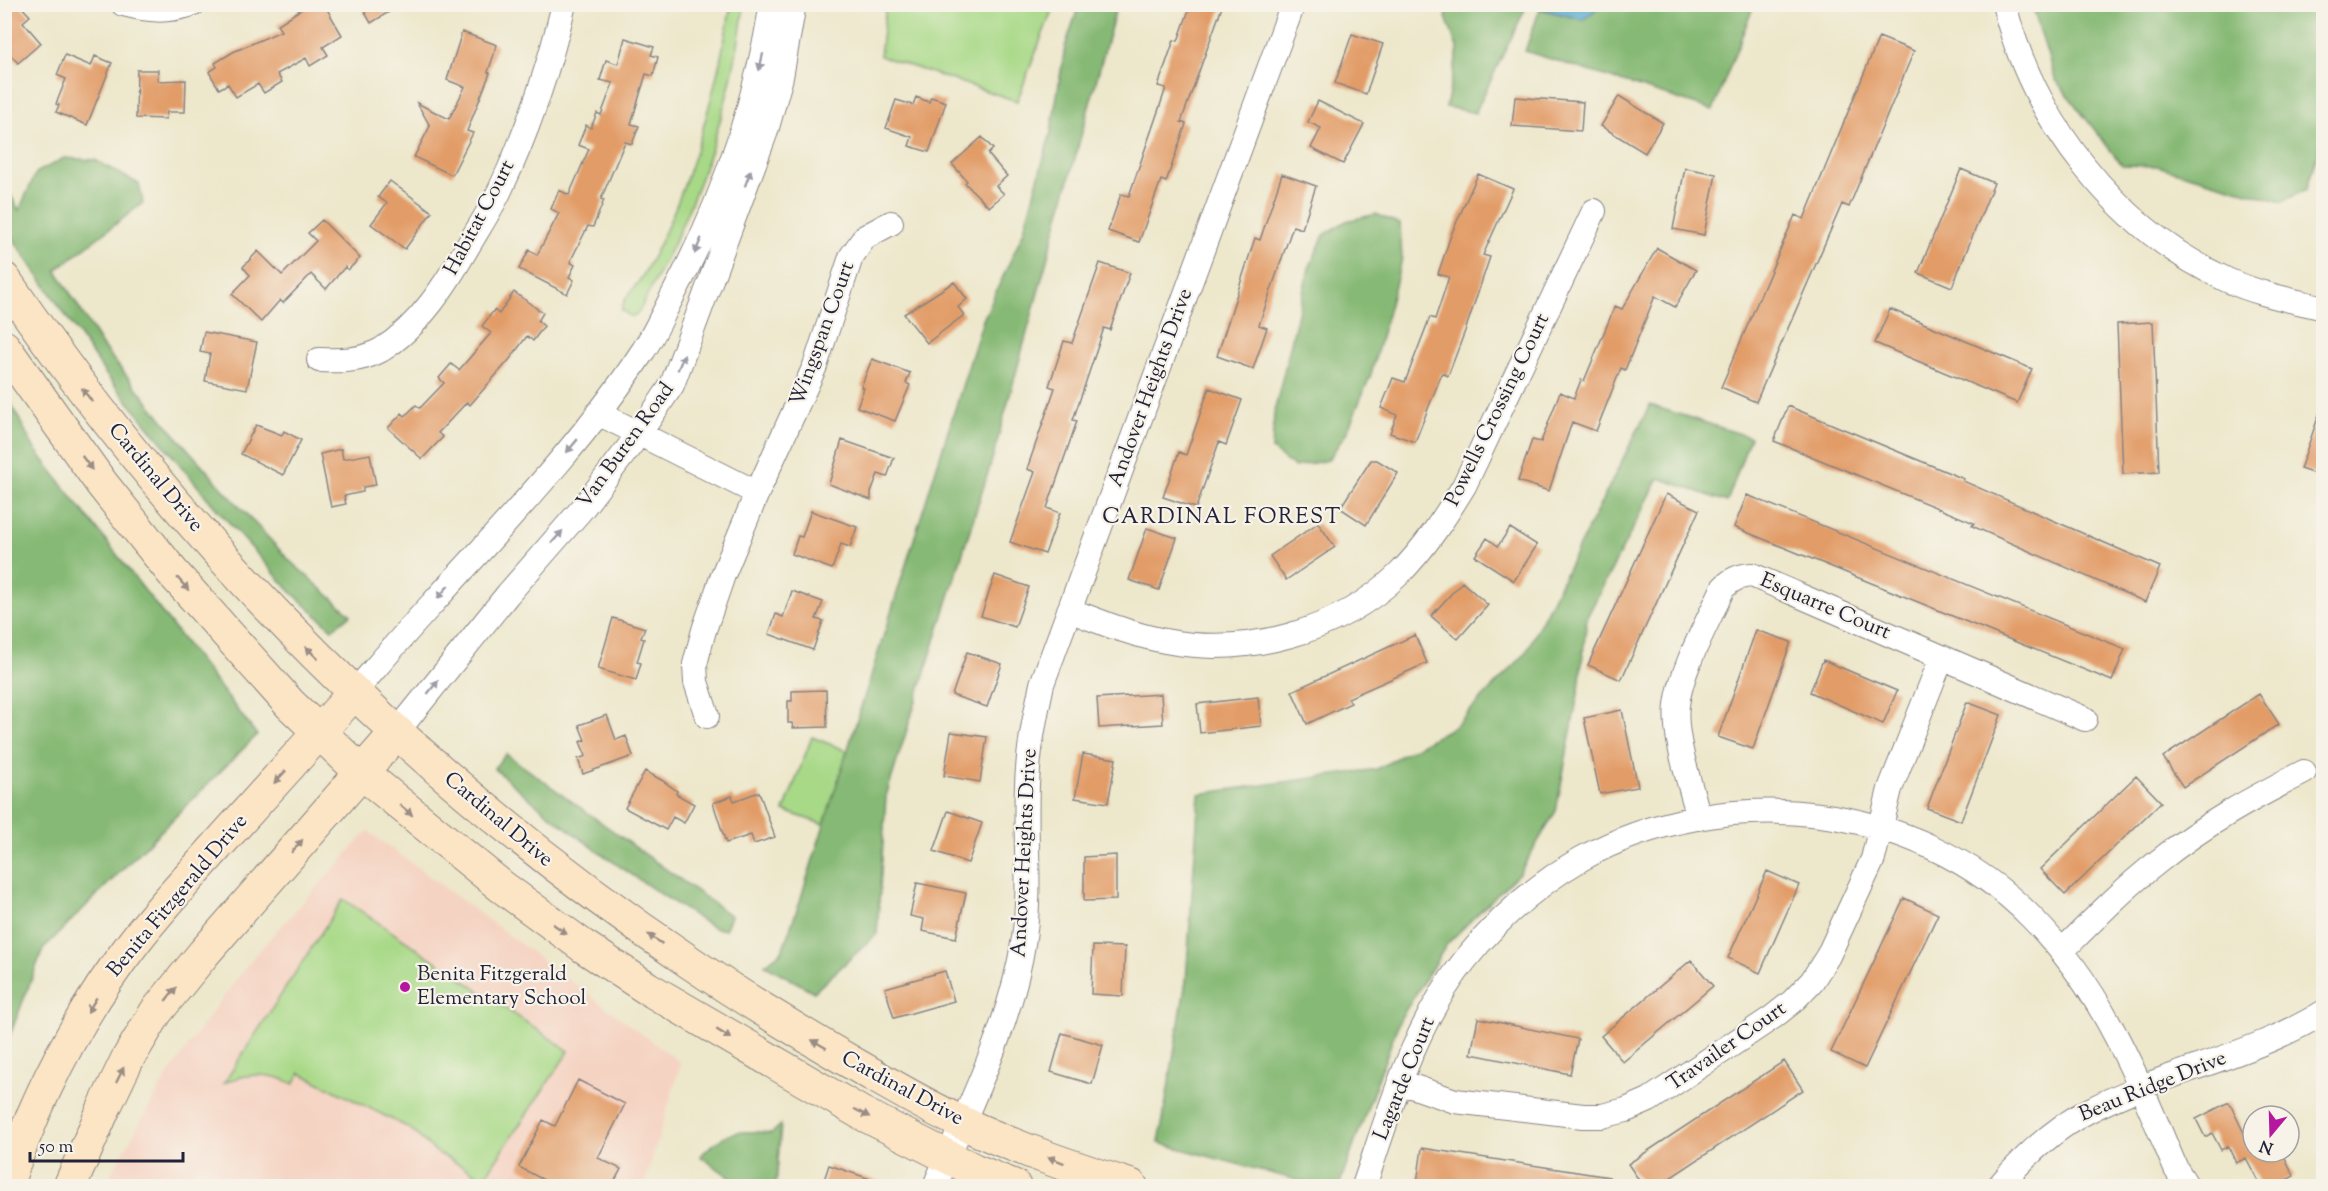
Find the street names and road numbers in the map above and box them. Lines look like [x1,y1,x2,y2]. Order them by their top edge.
street label: Habitat Court [437,155,523,281]
street label: Wingspan Court [783,257,863,411]
street label: Andover Heights Drive [1101,285,1201,491]
street label: Powells Crossing Court [1438,308,1558,512]
street label: Van Buren Road [570,377,682,515]
street label: Cardinal Drive [100,417,210,539]
street label: Esquarre Court [1755,566,1895,648]
street label: Andover Heights Drive [1005,748,1045,958]
street label: Cardinal Drive [437,765,559,875]
street label: Benita Fitzgerald Drive [101,808,255,984]
street label: Travailer Court [1661,995,1793,1099]
street label: Lagarde Court [1367,1013,1443,1145]
street label: Cardinal Drive [835,1044,969,1134]
street label: Beau Ridge Drive [2075,1044,2231,1130]

